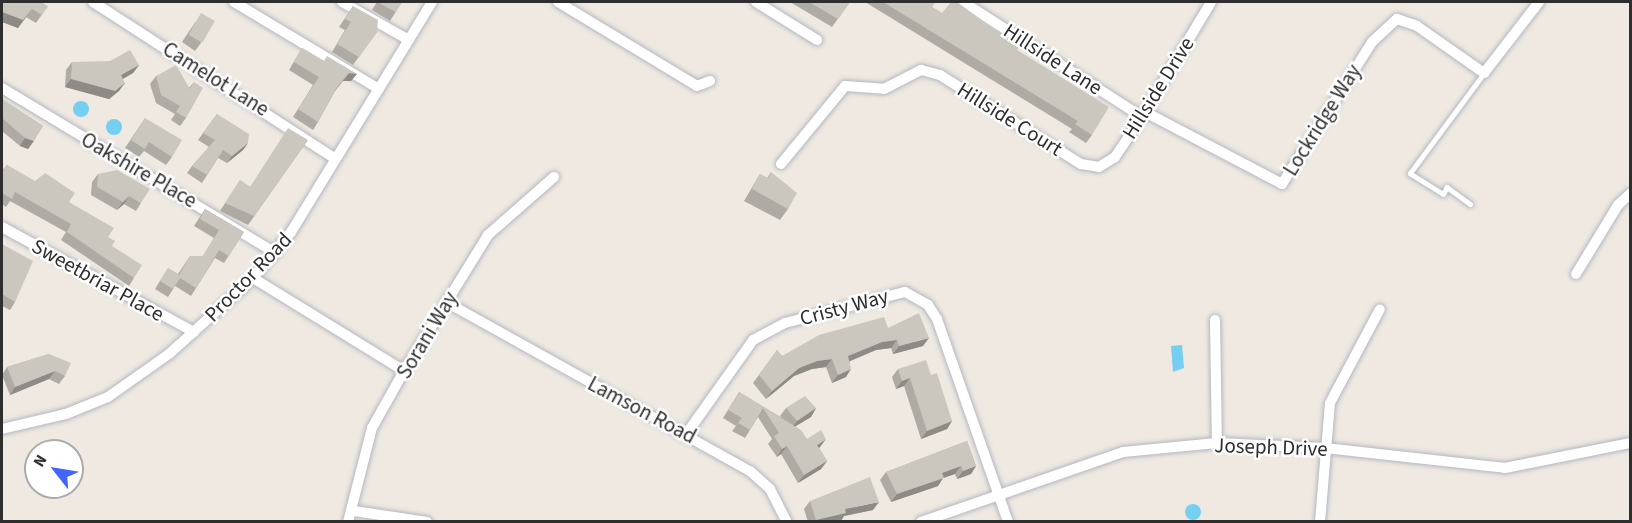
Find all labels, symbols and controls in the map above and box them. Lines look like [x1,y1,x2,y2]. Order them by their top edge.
street label: Hillside Lane [999,18,1107,100]
street label: Hillside Drive [1117,32,1199,144]
street label: Camelot Lane [158,36,274,122]
street label: Lockridge Way [1278,60,1366,180]
street label: Hillside Court [953,77,1067,161]
street label: Oakshire Place [77,127,201,213]
street label: Proctor Road [199,227,297,327]
street label: Sweetbriar Place [27,233,169,327]
street label: Cristy Way [797,283,891,331]
street label: Sorani Way [391,287,463,383]
street label: Lamson Road [583,371,701,449]
street label: Joseph Drive [1214,432,1328,462]
north arrow [24,439,84,499]
text: N [28,451,52,471]

